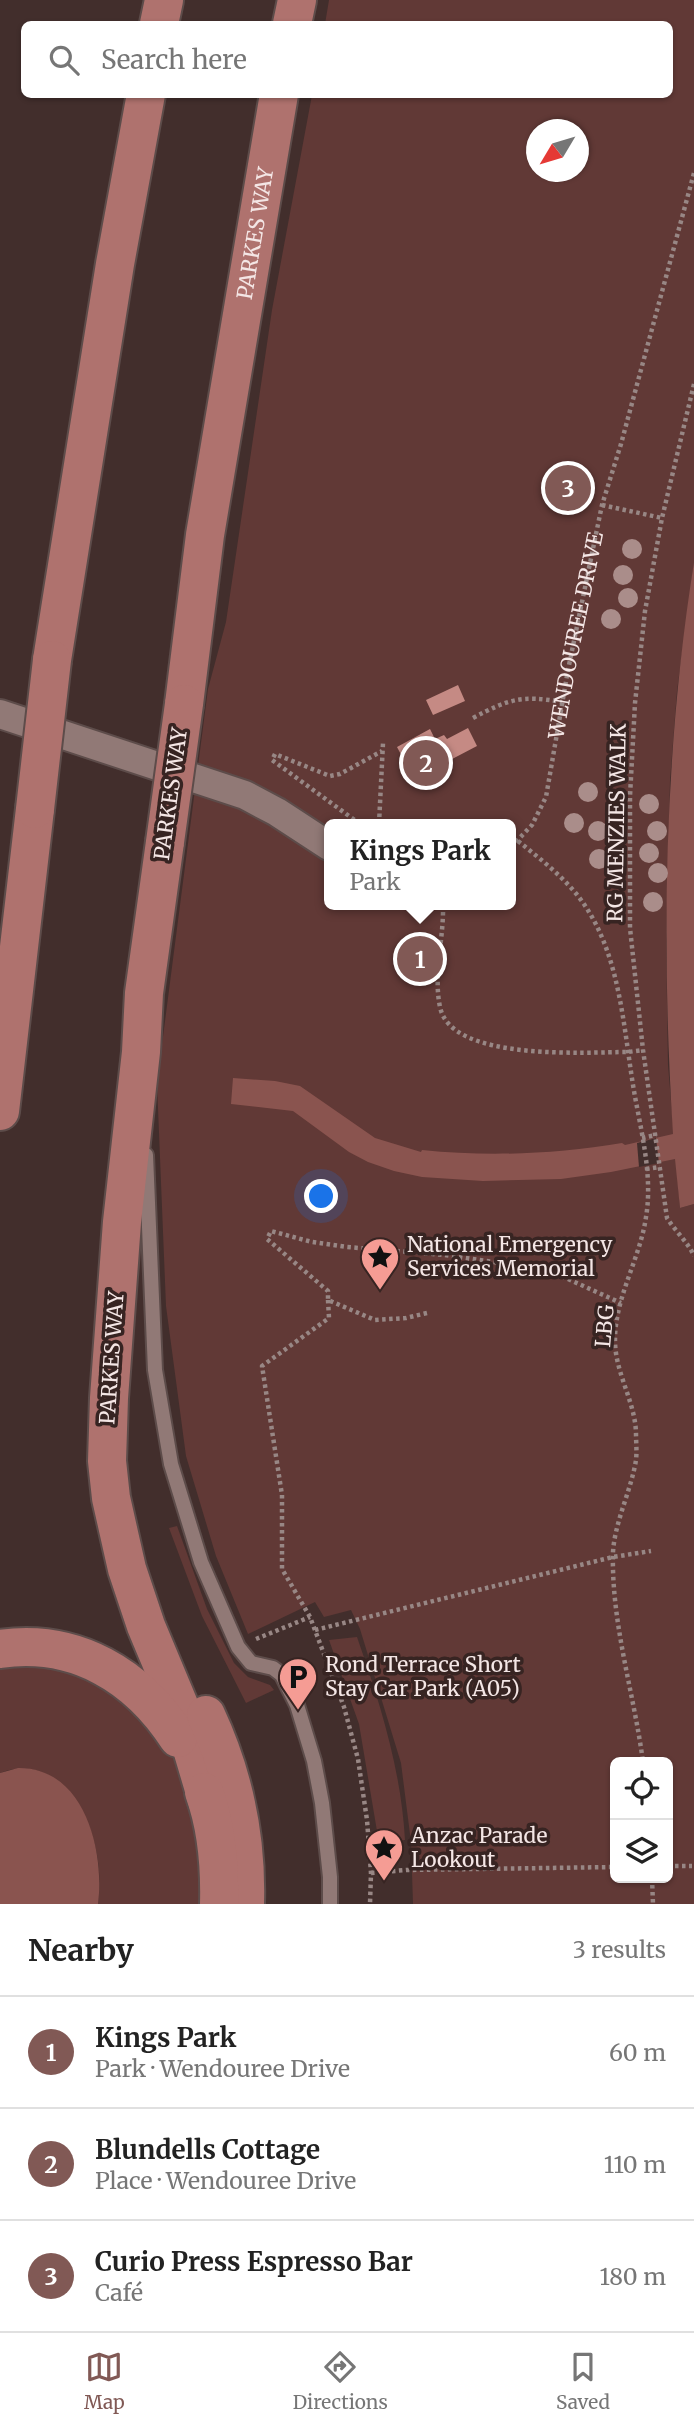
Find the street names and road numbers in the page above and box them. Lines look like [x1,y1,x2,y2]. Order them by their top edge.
street label: PARKES WAY [231,165,280,302]
street label: WENDOUREE DRIVE [542,529,609,742]
street label: RG MENZIES WALK [601,722,632,923]
street label: PARKES WAY [148,725,193,862]
street label: PARKES WAY [93,1290,130,1426]
street label: LBG [589,1303,620,1348]

